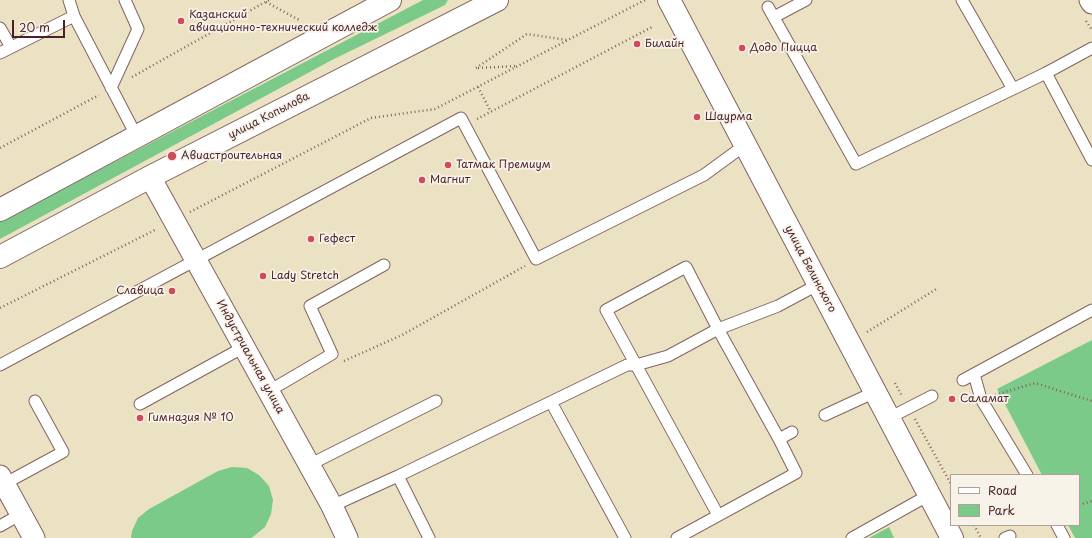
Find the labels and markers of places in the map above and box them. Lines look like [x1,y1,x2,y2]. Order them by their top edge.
place label: Казанский авиационно-технический колледж [189,8,377,34]
marker: Казанский авиационно-технический колледж [176,16,186,26]
place label: Билайн [645,37,684,51]
marker: Билайн [632,39,642,49]
place label: Додо Пицца [750,41,817,55]
marker: Додо Пицца [737,43,747,53]
place label: Шаурма [705,110,752,124]
marker: Шаурма [692,112,702,122]
place label: Авиастроительная [181,149,282,163]
marker: Авиастроительная [166,150,178,162]
place label: Татмак Премиум [456,158,551,172]
marker: Татмак Премиум [443,160,453,170]
place label: Магнит [430,173,470,187]
marker: Магнит [417,175,427,185]
place label: Гефест [319,232,355,246]
marker: Гефест [306,234,316,244]
place label: Lady Stretch [271,269,339,283]
marker: Lady Stretch [258,271,268,281]
place label: Славица [116,284,164,298]
marker: Славица [167,286,177,296]
place label: Саламат [960,392,1009,406]
marker: Саламат [947,394,957,404]
place label: Гимназия № 10 [148,411,233,425]
marker: Гимназия № 10 [135,413,145,423]

